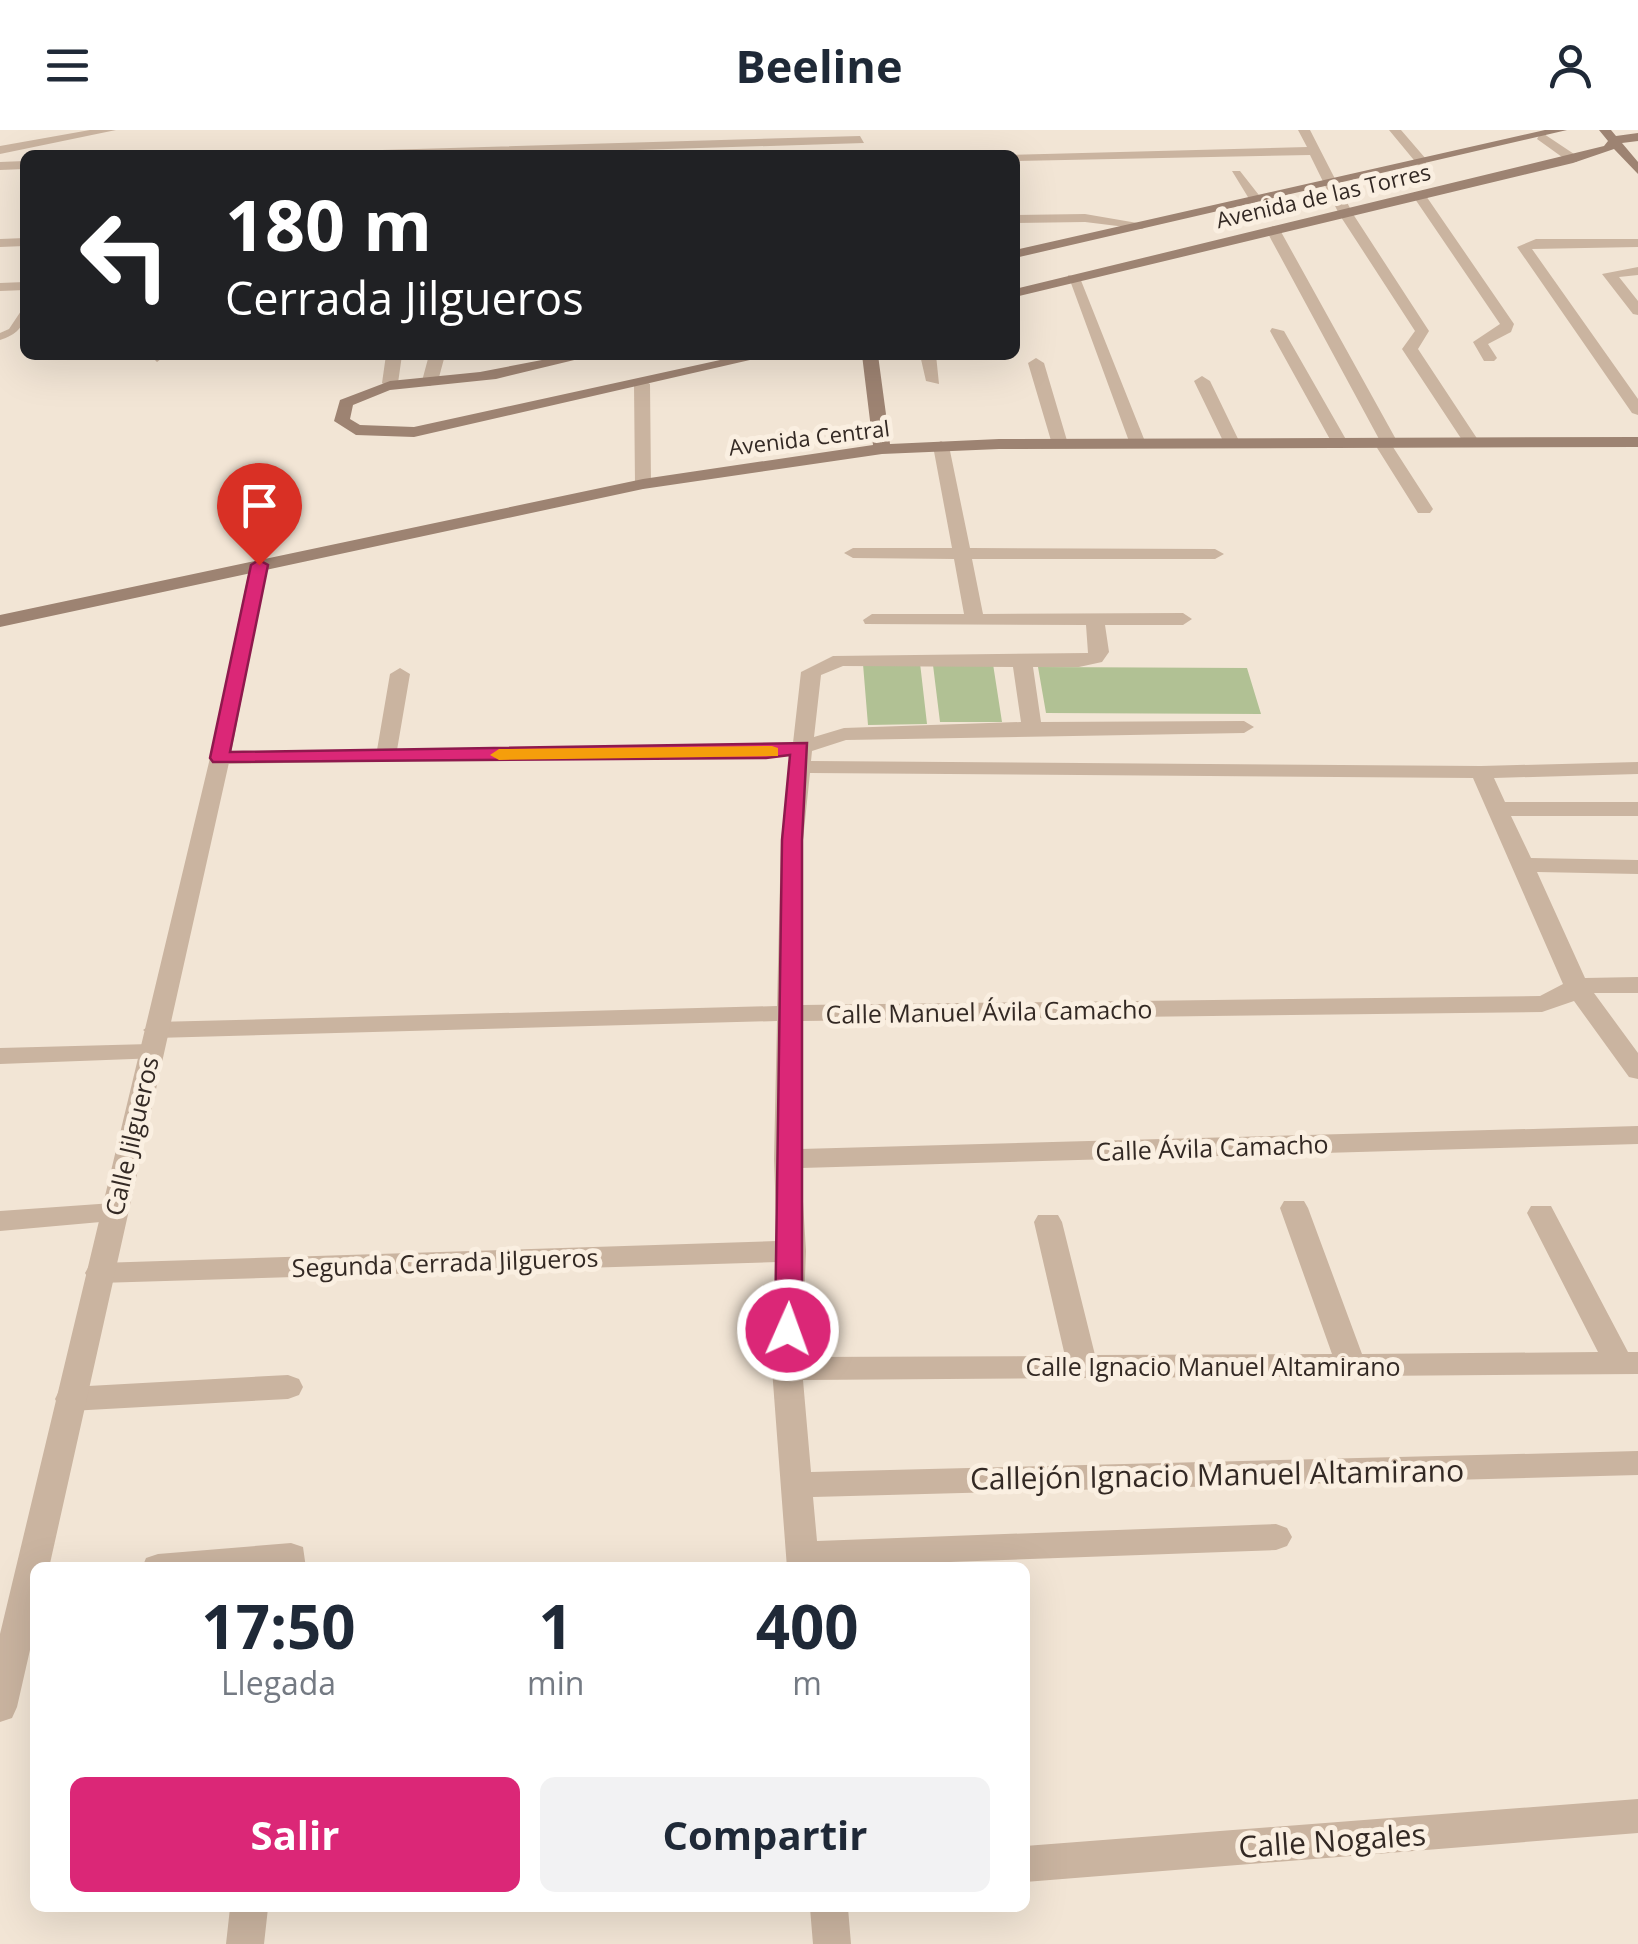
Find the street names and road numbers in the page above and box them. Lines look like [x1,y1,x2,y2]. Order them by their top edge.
street label: Avenida de las Torres [1213,156,1433,234]
street label: Avenida Central [727,412,891,462]
street label: Calle Manuel Ávila Camacho [825,991,1153,1031]
street label: Calle Jilgueros [96,1053,166,1219]
street label: Calle Ávila Camacho [1095,1126,1329,1168]
street label: Segunda Cerrada Jilgueros [291,1240,599,1284]
street label: Calle Ignacio Manuel Altamirano [1025,1349,1401,1383]
street label: Callejón Ignacio Manuel Altamirano [970,1449,1464,1499]
street label: Calle Nogales [1237,1813,1427,1867]

